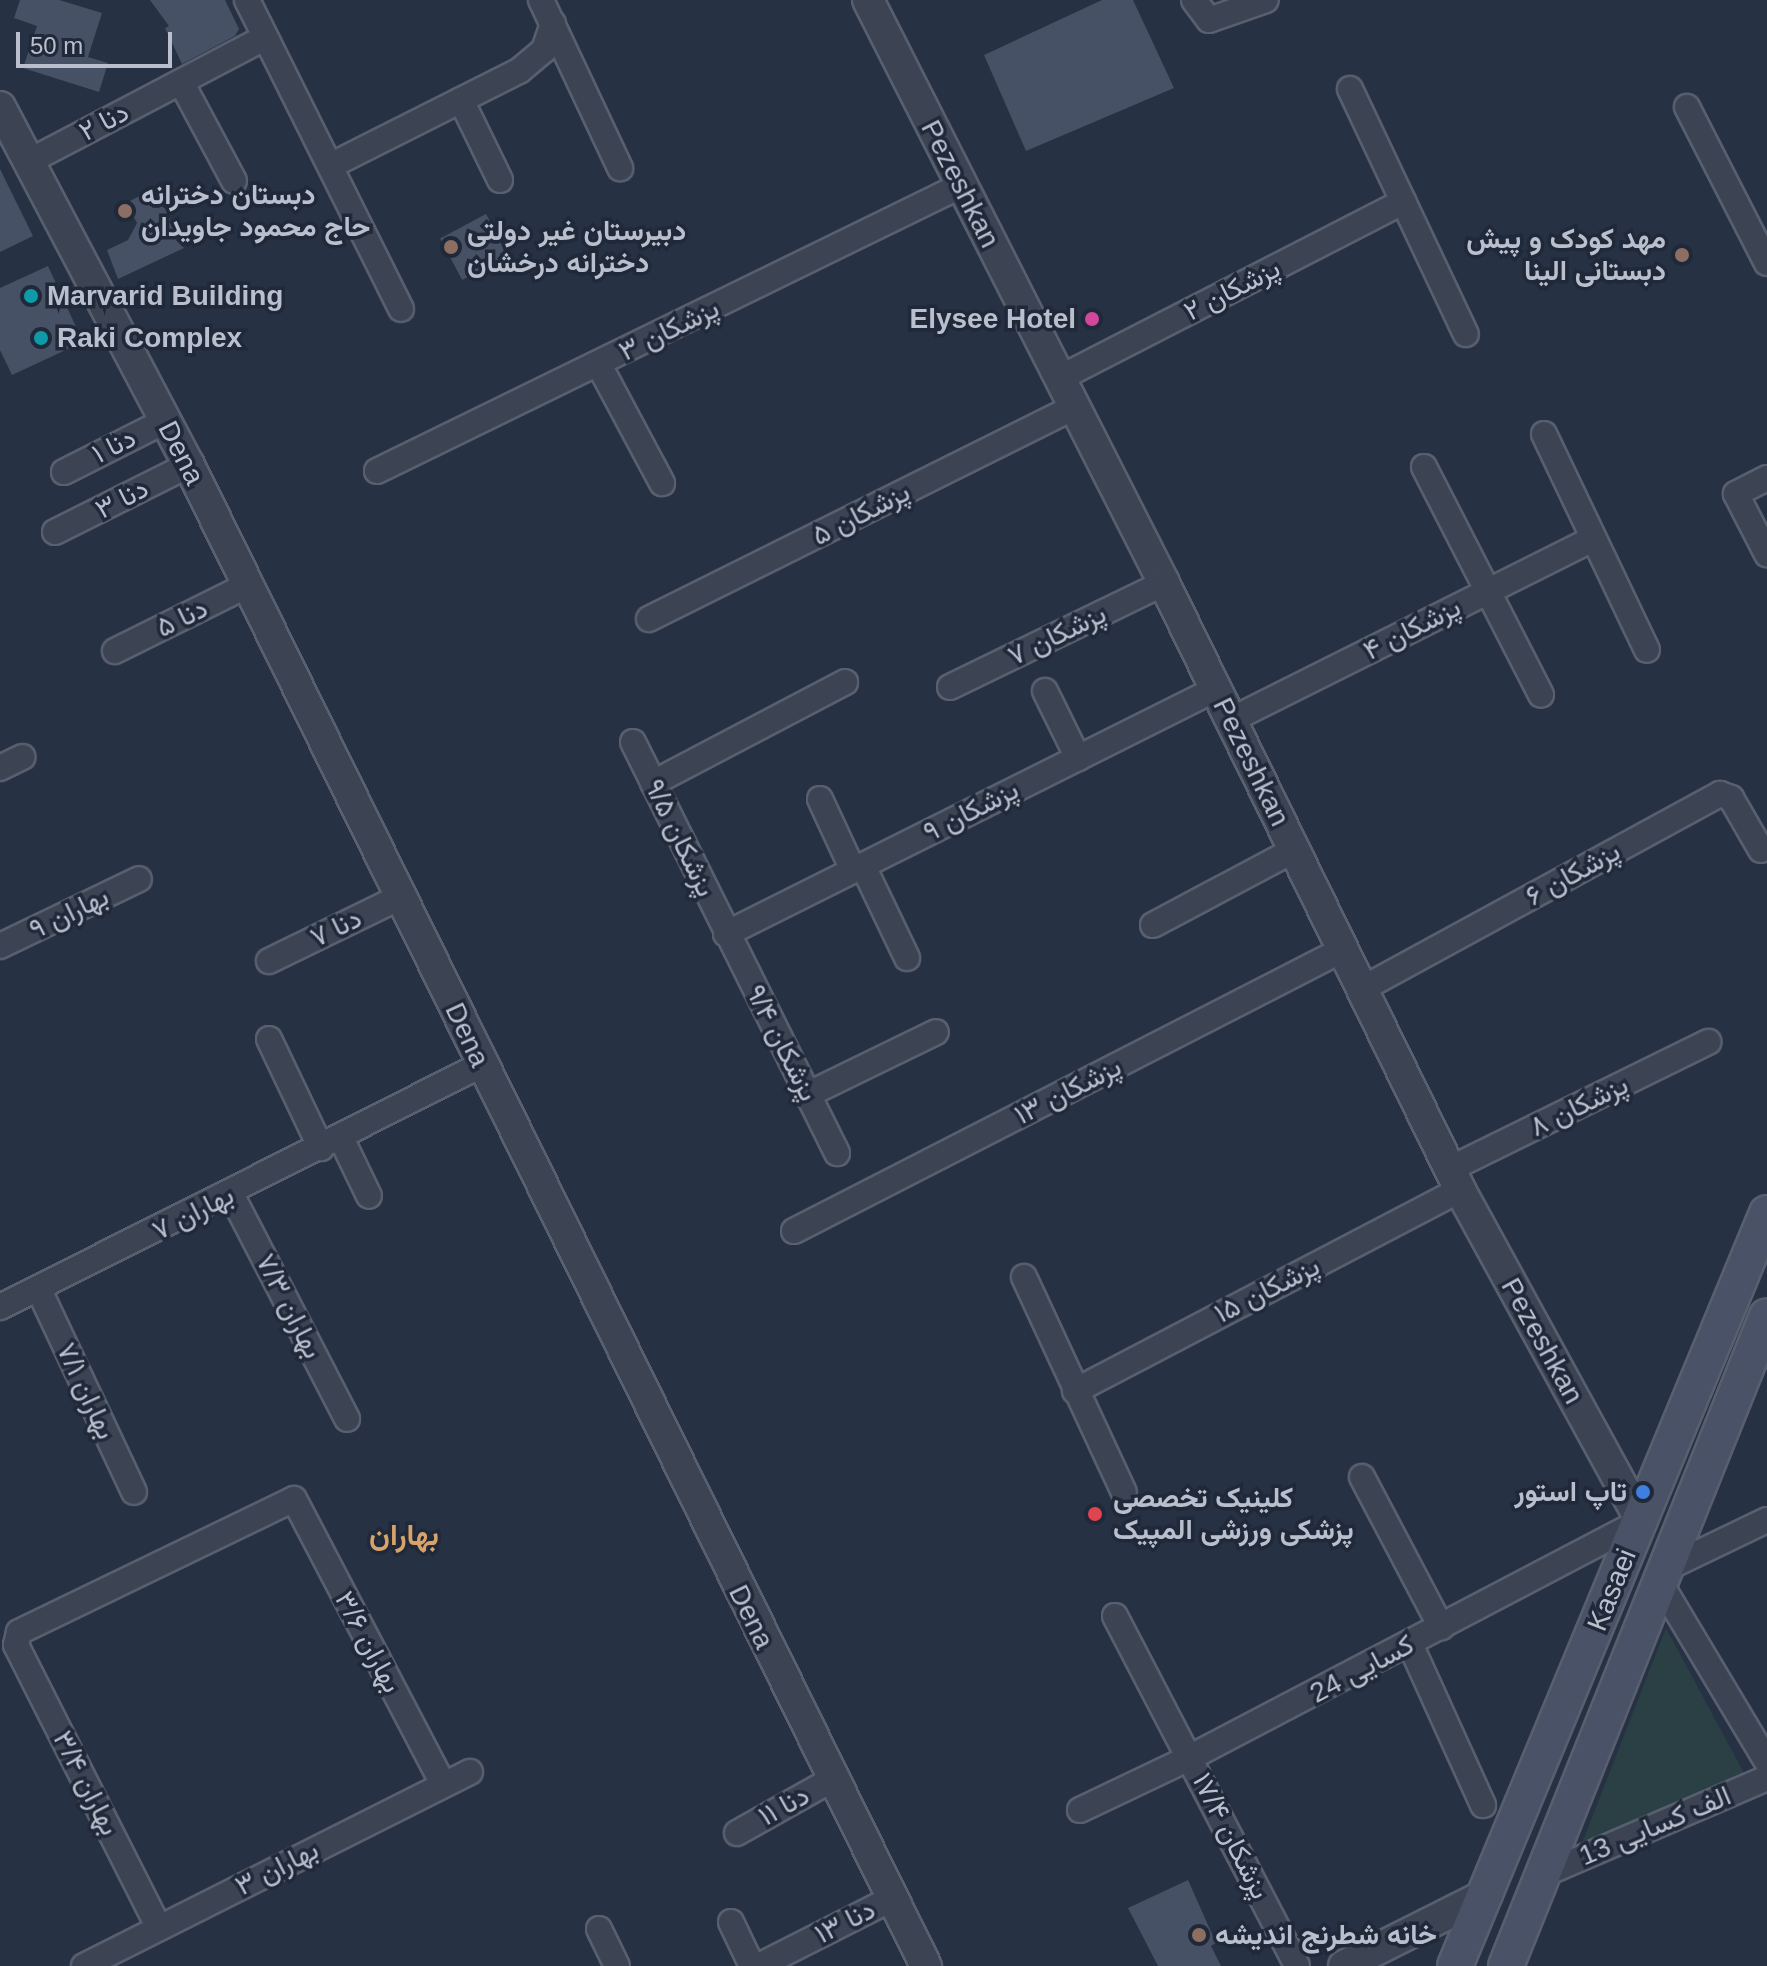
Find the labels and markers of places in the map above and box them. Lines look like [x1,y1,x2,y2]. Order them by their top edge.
place label: دبستان دخترانه حاج محمود جاویدان [141,178,370,244]
marker: دبستان دخترانه حاج محمود جاویدان [116,202,134,220]
place label: دبیرستان غیر دولتی دخترانه درخشان [467,214,686,280]
place label: مهد کودک و پیش دبستانی الینا [1466,222,1666,288]
marker: دبیرستان غیر دولتی دخترانه درخشان [442,238,460,256]
marker: مهد کودک و پیش دبستانی الینا [1673,246,1691,264]
place label: Marvarid Building [47,279,283,313]
marker: Marvarid Building [22,287,40,305]
place label: Elysee Hotel [909,302,1076,336]
marker: Elysee Hotel [1083,310,1101,328]
place label: Raki Complex [57,321,242,355]
marker: Raki Complex [32,329,50,347]
place label: تاپ استور [1515,1475,1627,1509]
place label: کلینیک تخصصی پزشکی ورزشی المپیک [1113,1481,1354,1547]
marker: تاپ استور [1634,1483,1652,1501]
marker: کلینیک تخصصی پزشکی ورزشی المپیک [1084,1503,1106,1525]
place label: خانه شطرنج اندیشه [1215,1918,1437,1952]
marker: خانه شطرنج اندیشه [1190,1926,1208,1944]

